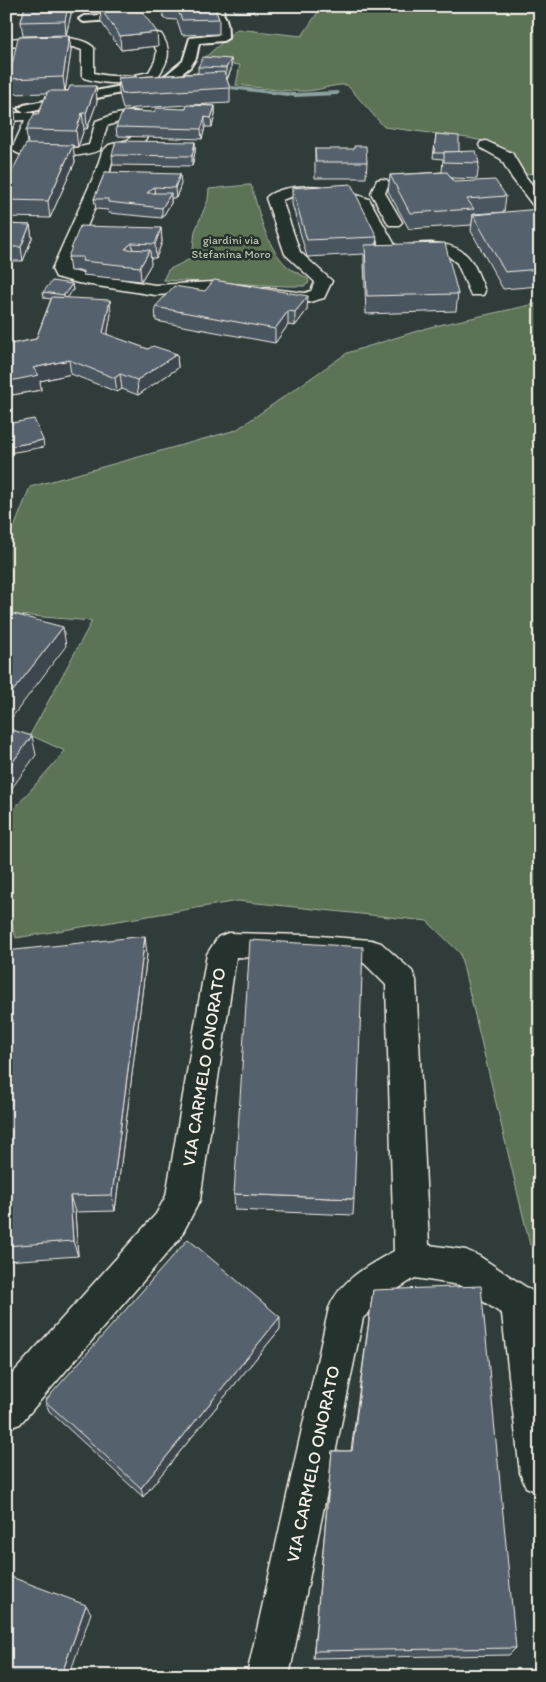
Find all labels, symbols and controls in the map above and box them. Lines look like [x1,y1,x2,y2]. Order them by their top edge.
park label: giardini via Stefanina Moro [191,233,271,261]
street label: VIA CARMELO ONORATO [177,966,231,1168]
street label: VIA CARMELO ONORATO [281,1363,345,1565]

